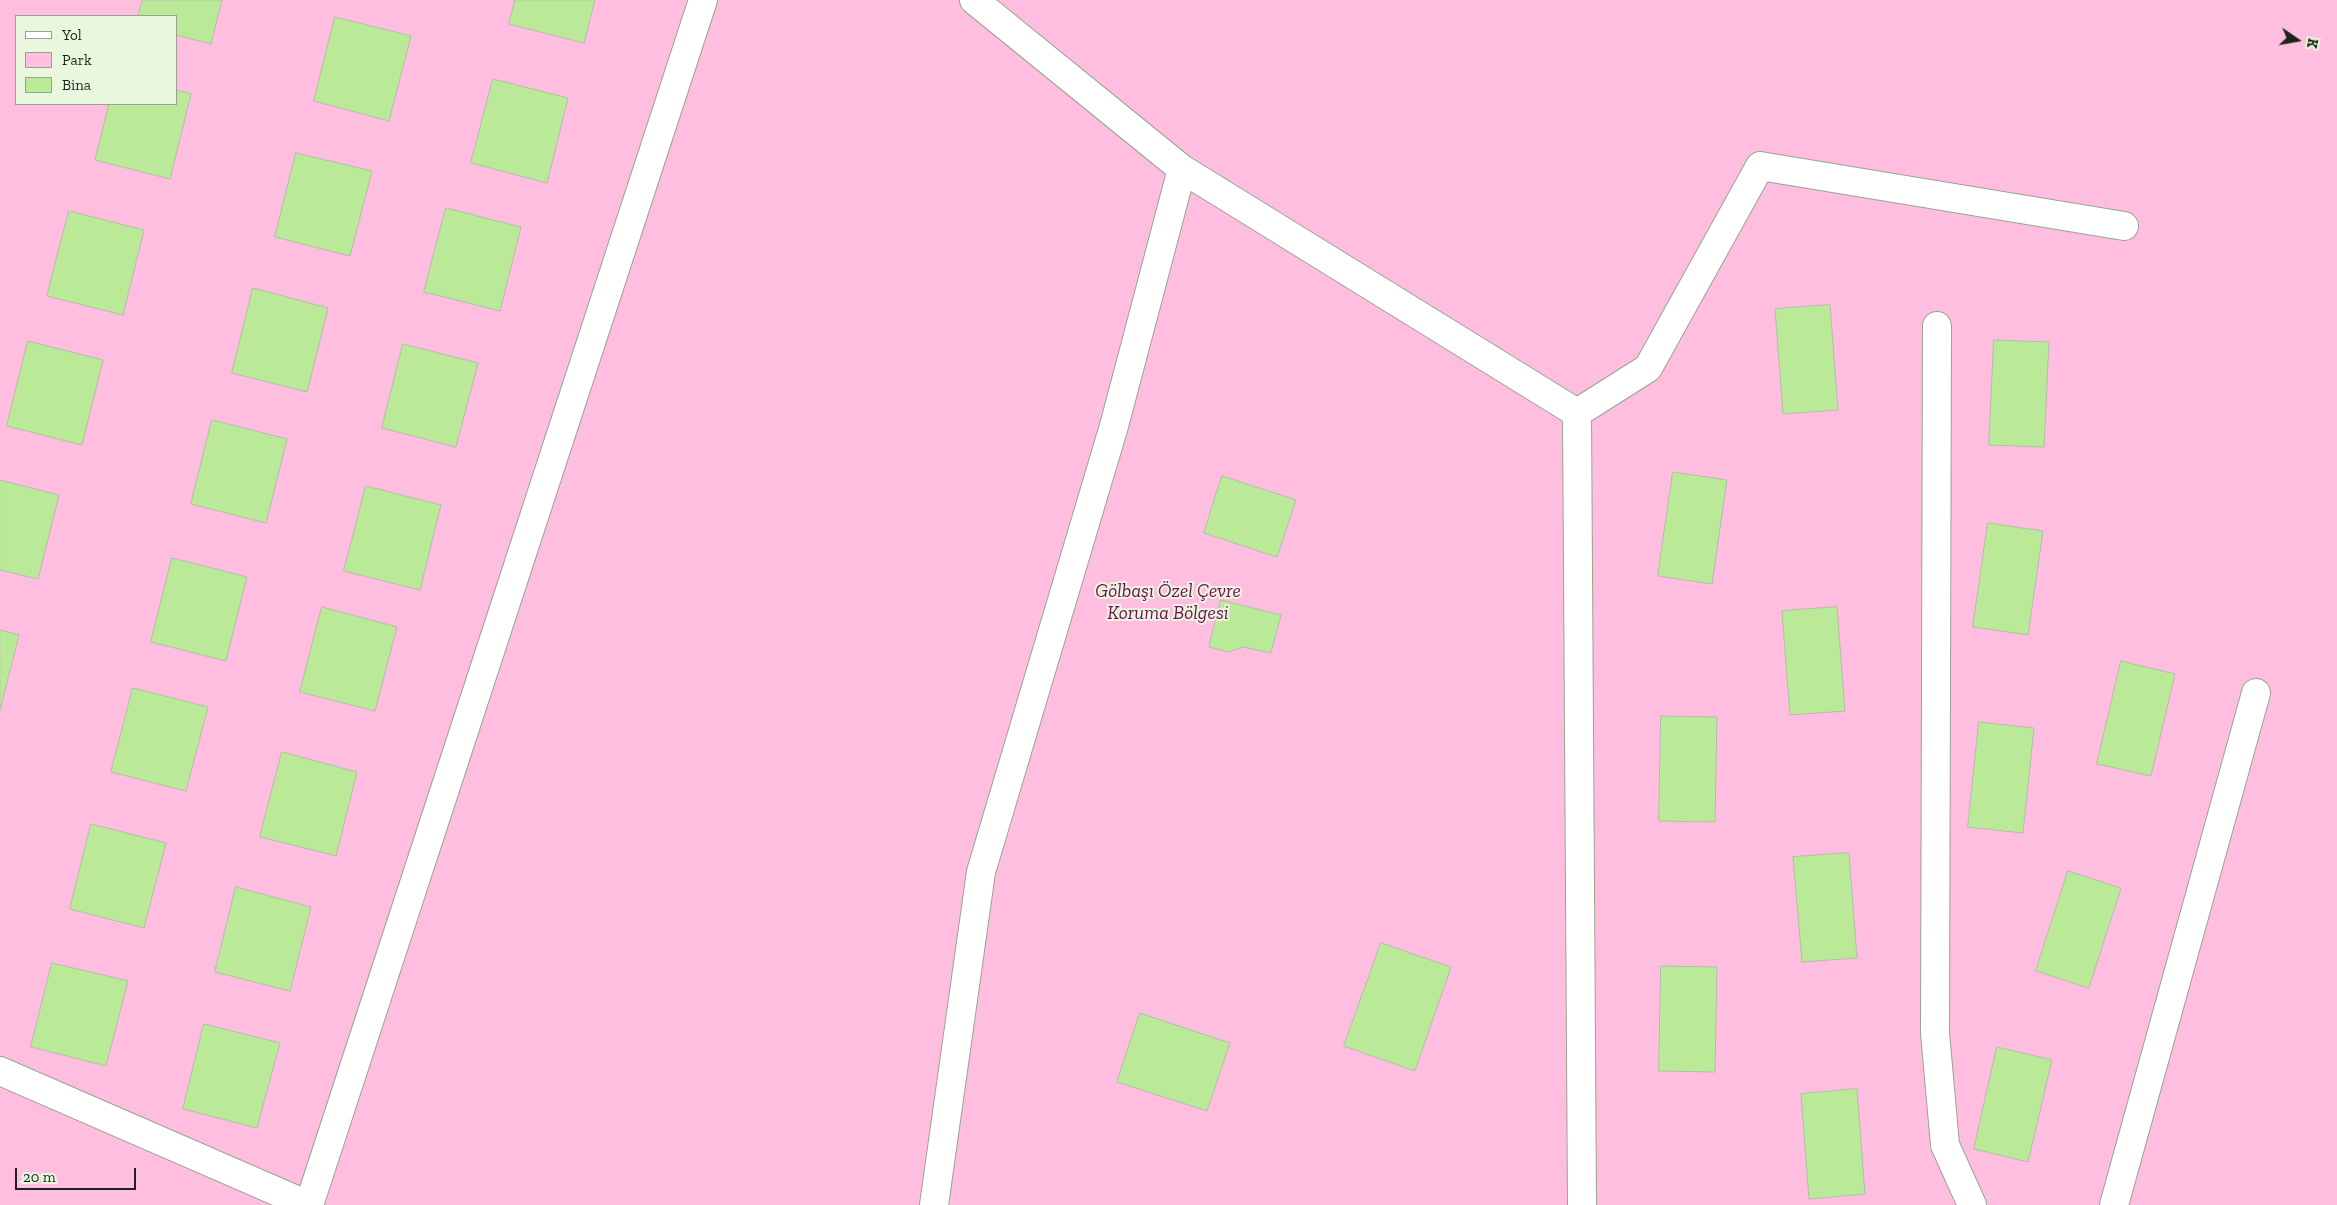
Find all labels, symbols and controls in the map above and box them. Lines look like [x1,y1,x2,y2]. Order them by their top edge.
legend [15,15,178,105]
north arrow [2272,15,2322,65]
text: Yol [62,26,82,44]
text: K [2303,37,2321,50]
text: Park [62,51,92,69]
text: Bina [62,76,91,94]
park label: Gölbaşı Özel Çevre Koruma Bölgesi [1095,581,1241,625]
scale bar [18,1158,139,1190]
text: 20 m [23,1168,56,1186]

